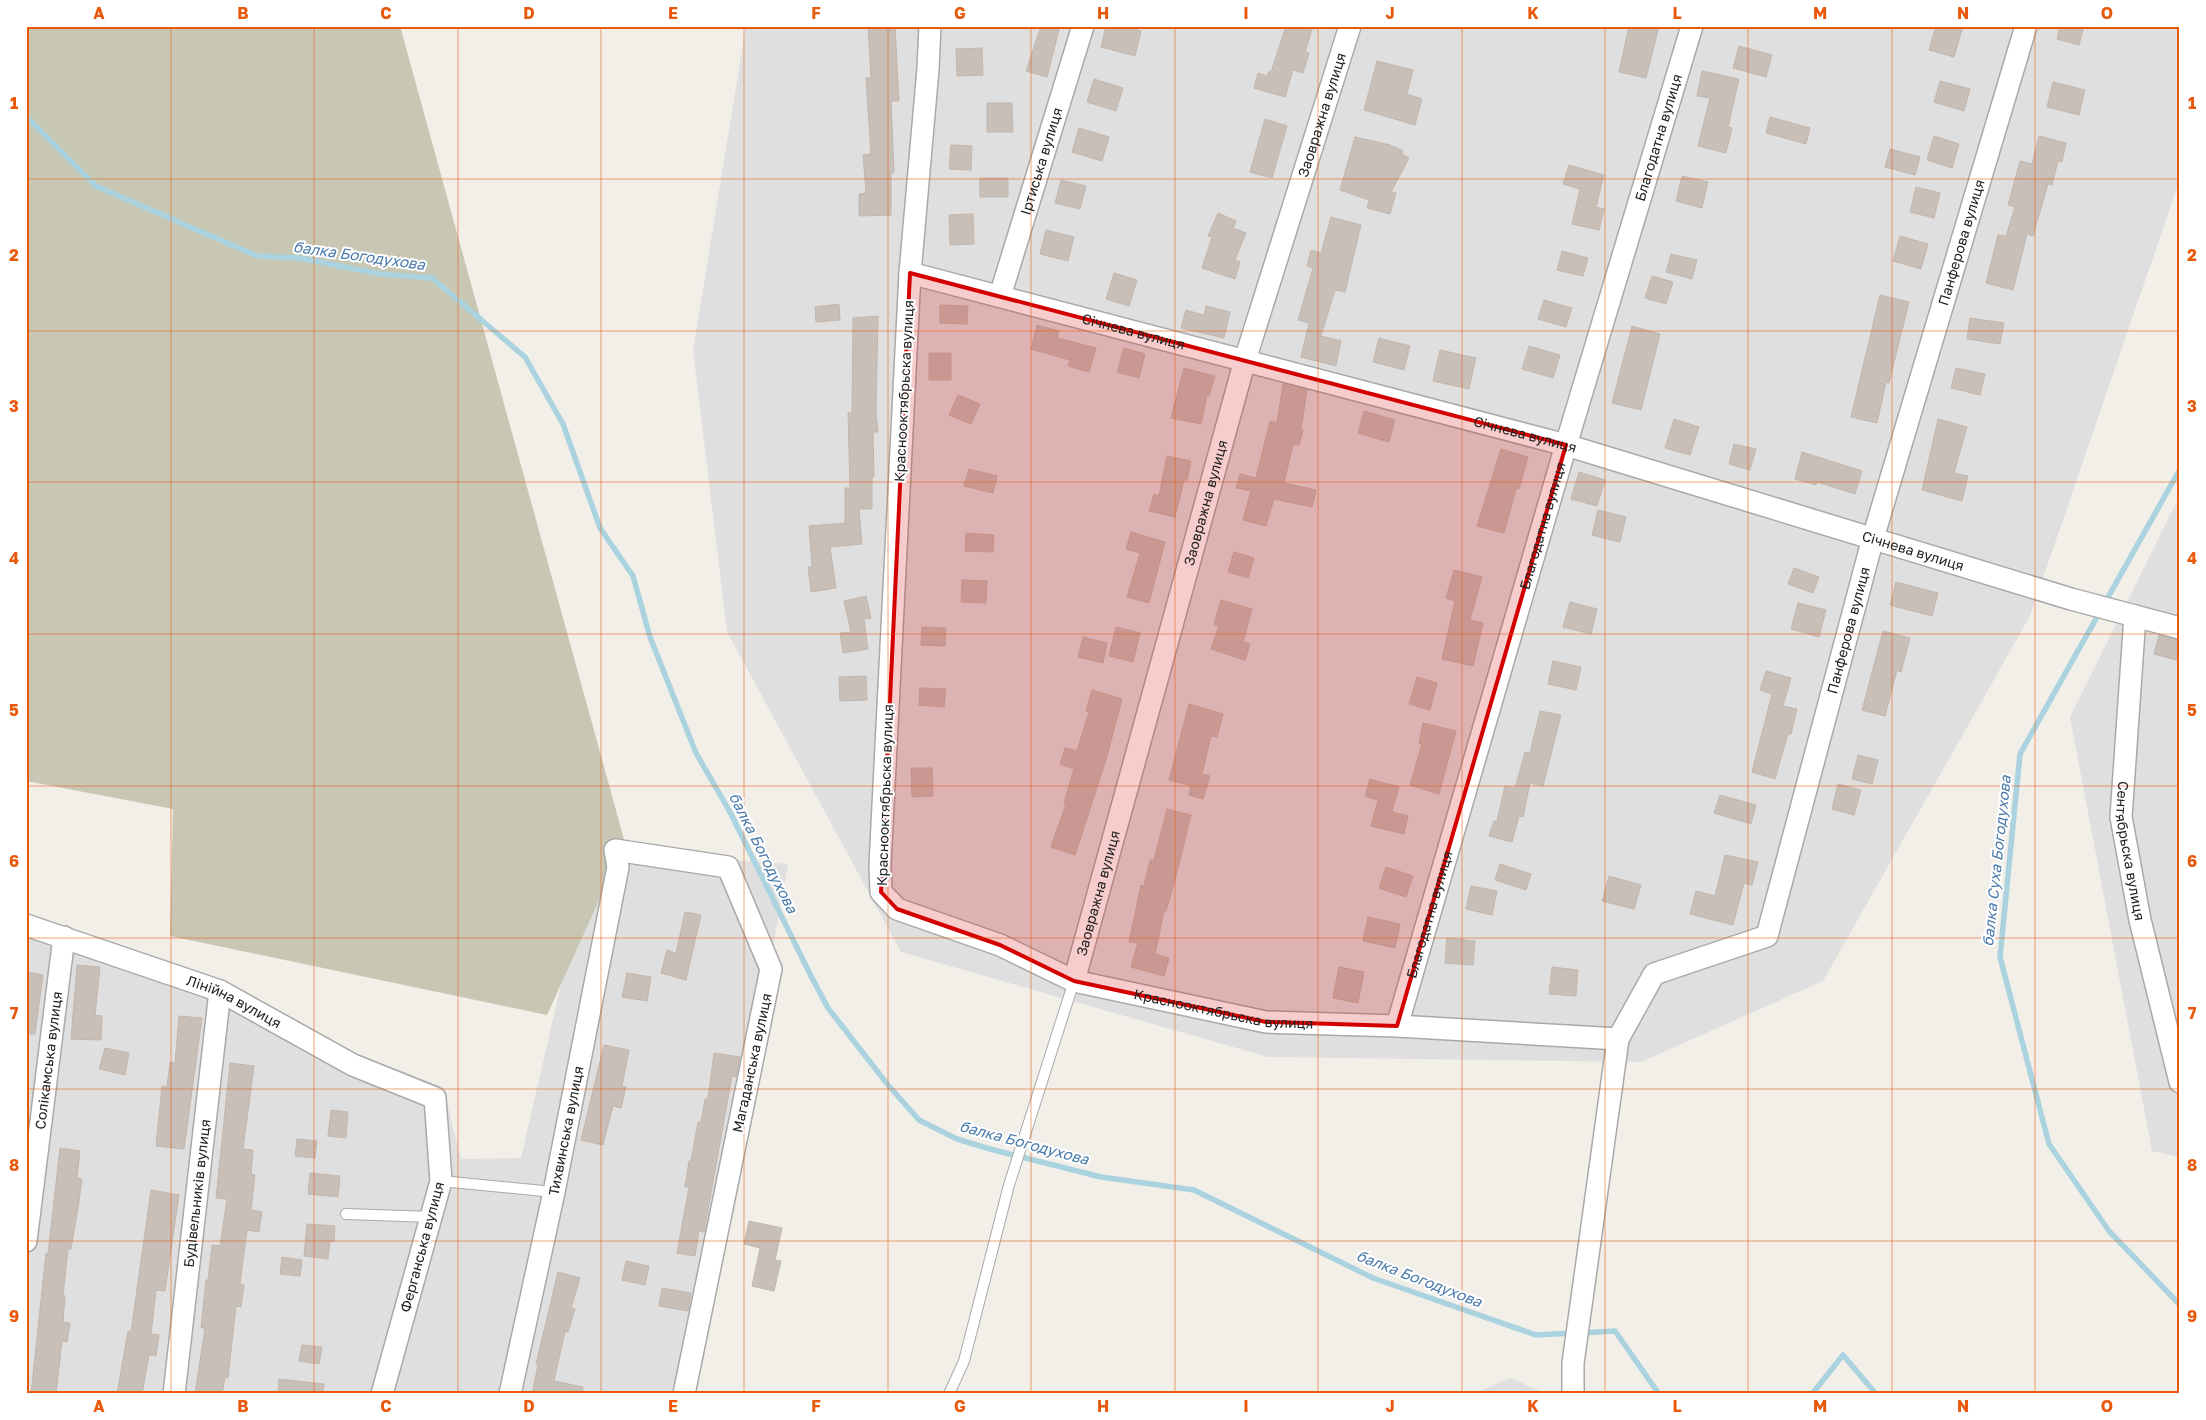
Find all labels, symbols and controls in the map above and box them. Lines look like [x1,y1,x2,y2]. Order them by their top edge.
text: A [93,3,105,23]
text: B [237,3,249,23]
text: C [380,3,392,23]
text: D [523,3,535,23]
text: E [668,3,678,23]
text: F [811,3,821,23]
text: G [954,3,966,23]
text: H [1097,3,1109,23]
text: I [1243,3,1249,23]
text: J [1385,3,1395,23]
text: K [1527,3,1539,23]
text: L [1672,3,1682,23]
text: M [1813,3,1827,23]
text: N [1957,3,1969,23]
text: O [2101,3,2113,23]
street label: Заовражна вулиця [1294,50,1349,179]
street label: Благодатна вулиця [1631,72,1685,203]
text: 1 [10,93,18,113]
text: 1 [2188,93,2196,113]
street label: Іртиська вулиця [1016,105,1065,217]
street label: Панферова вулиця [1934,177,1988,307]
water label: балка Богодухова [292,237,427,274]
text: 2 [9,245,19,265]
text: 2 [2187,245,2197,265]
street label: Краснооктябрьска вулиця [890,300,917,482]
street label: Січнева вулиця [1080,309,1187,353]
text: 3 [9,396,19,416]
text: 3 [2187,396,2197,416]
street label: Січнева вулиця [1472,412,1579,456]
street label: Заовражна вулиця [1180,438,1231,567]
street label: Благодатна вулиця [1515,460,1569,591]
street label: Січнева вулиця [1860,527,1966,574]
text: 4 [9,548,19,568]
text: 4 [2187,548,2197,568]
street label: Панферова вулиця [1823,565,1873,695]
text: 5 [9,700,19,720]
text: 5 [2187,700,2197,720]
street label: Краснооктябрьска вулиця [873,704,896,886]
water label: балка Суха Богодухова [1978,774,2015,947]
street label: Сентябрьска вулиця [2113,780,2149,922]
water label: балка Богодухова [725,789,802,917]
street label: Заовражна вулиця [1072,828,1123,958]
street label: Благодатна вулиця [1402,849,1455,980]
text: 6 [9,851,19,871]
text: 6 [2187,851,2197,871]
street label: Лінійна вулиця [185,971,284,1031]
street label: Краснооктябрьска вулиця [1132,985,1314,1031]
street label: Солікамська вулиця [31,990,65,1130]
street label: Магаданська вулиця [728,992,775,1134]
text: 7 [10,1003,19,1023]
text: 7 [2188,1003,2197,1023]
street label: Тихвинська вулиця [544,1065,587,1197]
water label: балка Богодухова [958,1116,1091,1169]
street label: Будівельників вулиця [180,1118,213,1268]
text: 8 [9,1155,19,1175]
text: 8 [2187,1155,2197,1175]
street label: Ферганська вулиця [396,1180,447,1314]
water label: балка Богодухова [1354,1246,1485,1311]
text: 9 [9,1306,19,1326]
text: 9 [2187,1306,2197,1326]
text: A [93,1396,105,1416]
text: B [237,1396,249,1416]
text: C [380,1396,392,1416]
text: D [523,1396,535,1416]
text: E [668,1396,678,1416]
text: F [811,1396,821,1416]
text: G [954,1396,966,1416]
text: H [1097,1396,1109,1416]
text: I [1243,1396,1249,1416]
text: J [1385,1396,1395,1416]
text: K [1527,1396,1539,1416]
text: L [1672,1396,1682,1416]
text: M [1813,1396,1827,1416]
text: N [1957,1396,1969,1416]
text: O [2101,1396,2113,1416]

